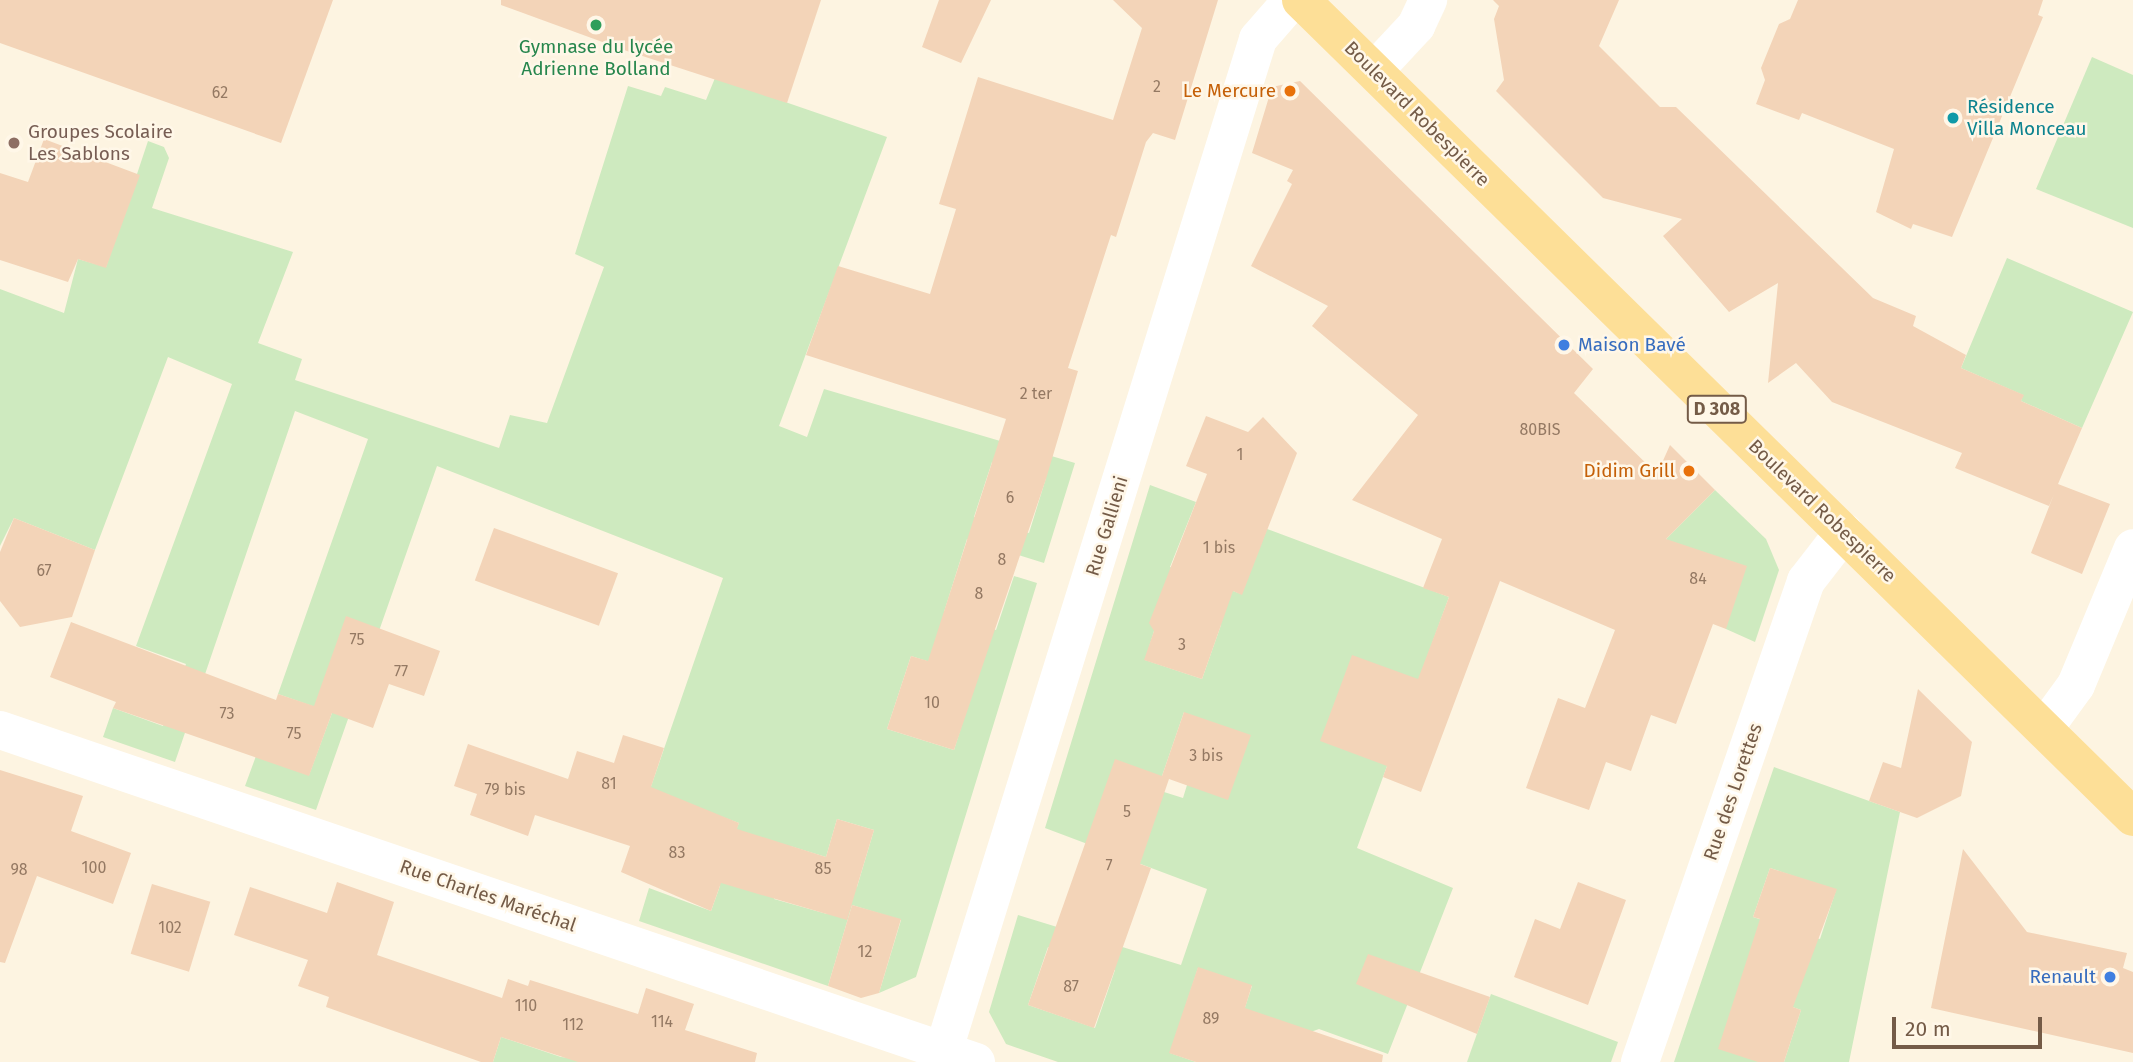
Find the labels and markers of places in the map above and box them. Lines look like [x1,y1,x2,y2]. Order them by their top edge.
marker: Gymnase du lycée Adrienne Bolland [588,17,604,33]
place label: Gymnase du lycée Adrienne Bolland [519,36,673,80]
place label: Le Mercure [1183,80,1276,102]
marker: Le Mercure [1282,83,1298,99]
place label: Résidence Villa Monceau [1967,96,2087,140]
marker: Résidence Villa Monceau [1945,110,1961,126]
place label: Groupes Scolaire Les Sablons [28,121,173,165]
marker: Groupes Scolaire Les Sablons [6,135,22,151]
place label: Maison Bavé [1578,334,1686,356]
marker: Maison Bavé [1556,337,1572,353]
place label: Didim Grill [1584,460,1675,482]
marker: Didim Grill [1681,463,1697,479]
place label: Renault [2029,966,2096,988]
marker: Renault [2102,969,2118,985]

